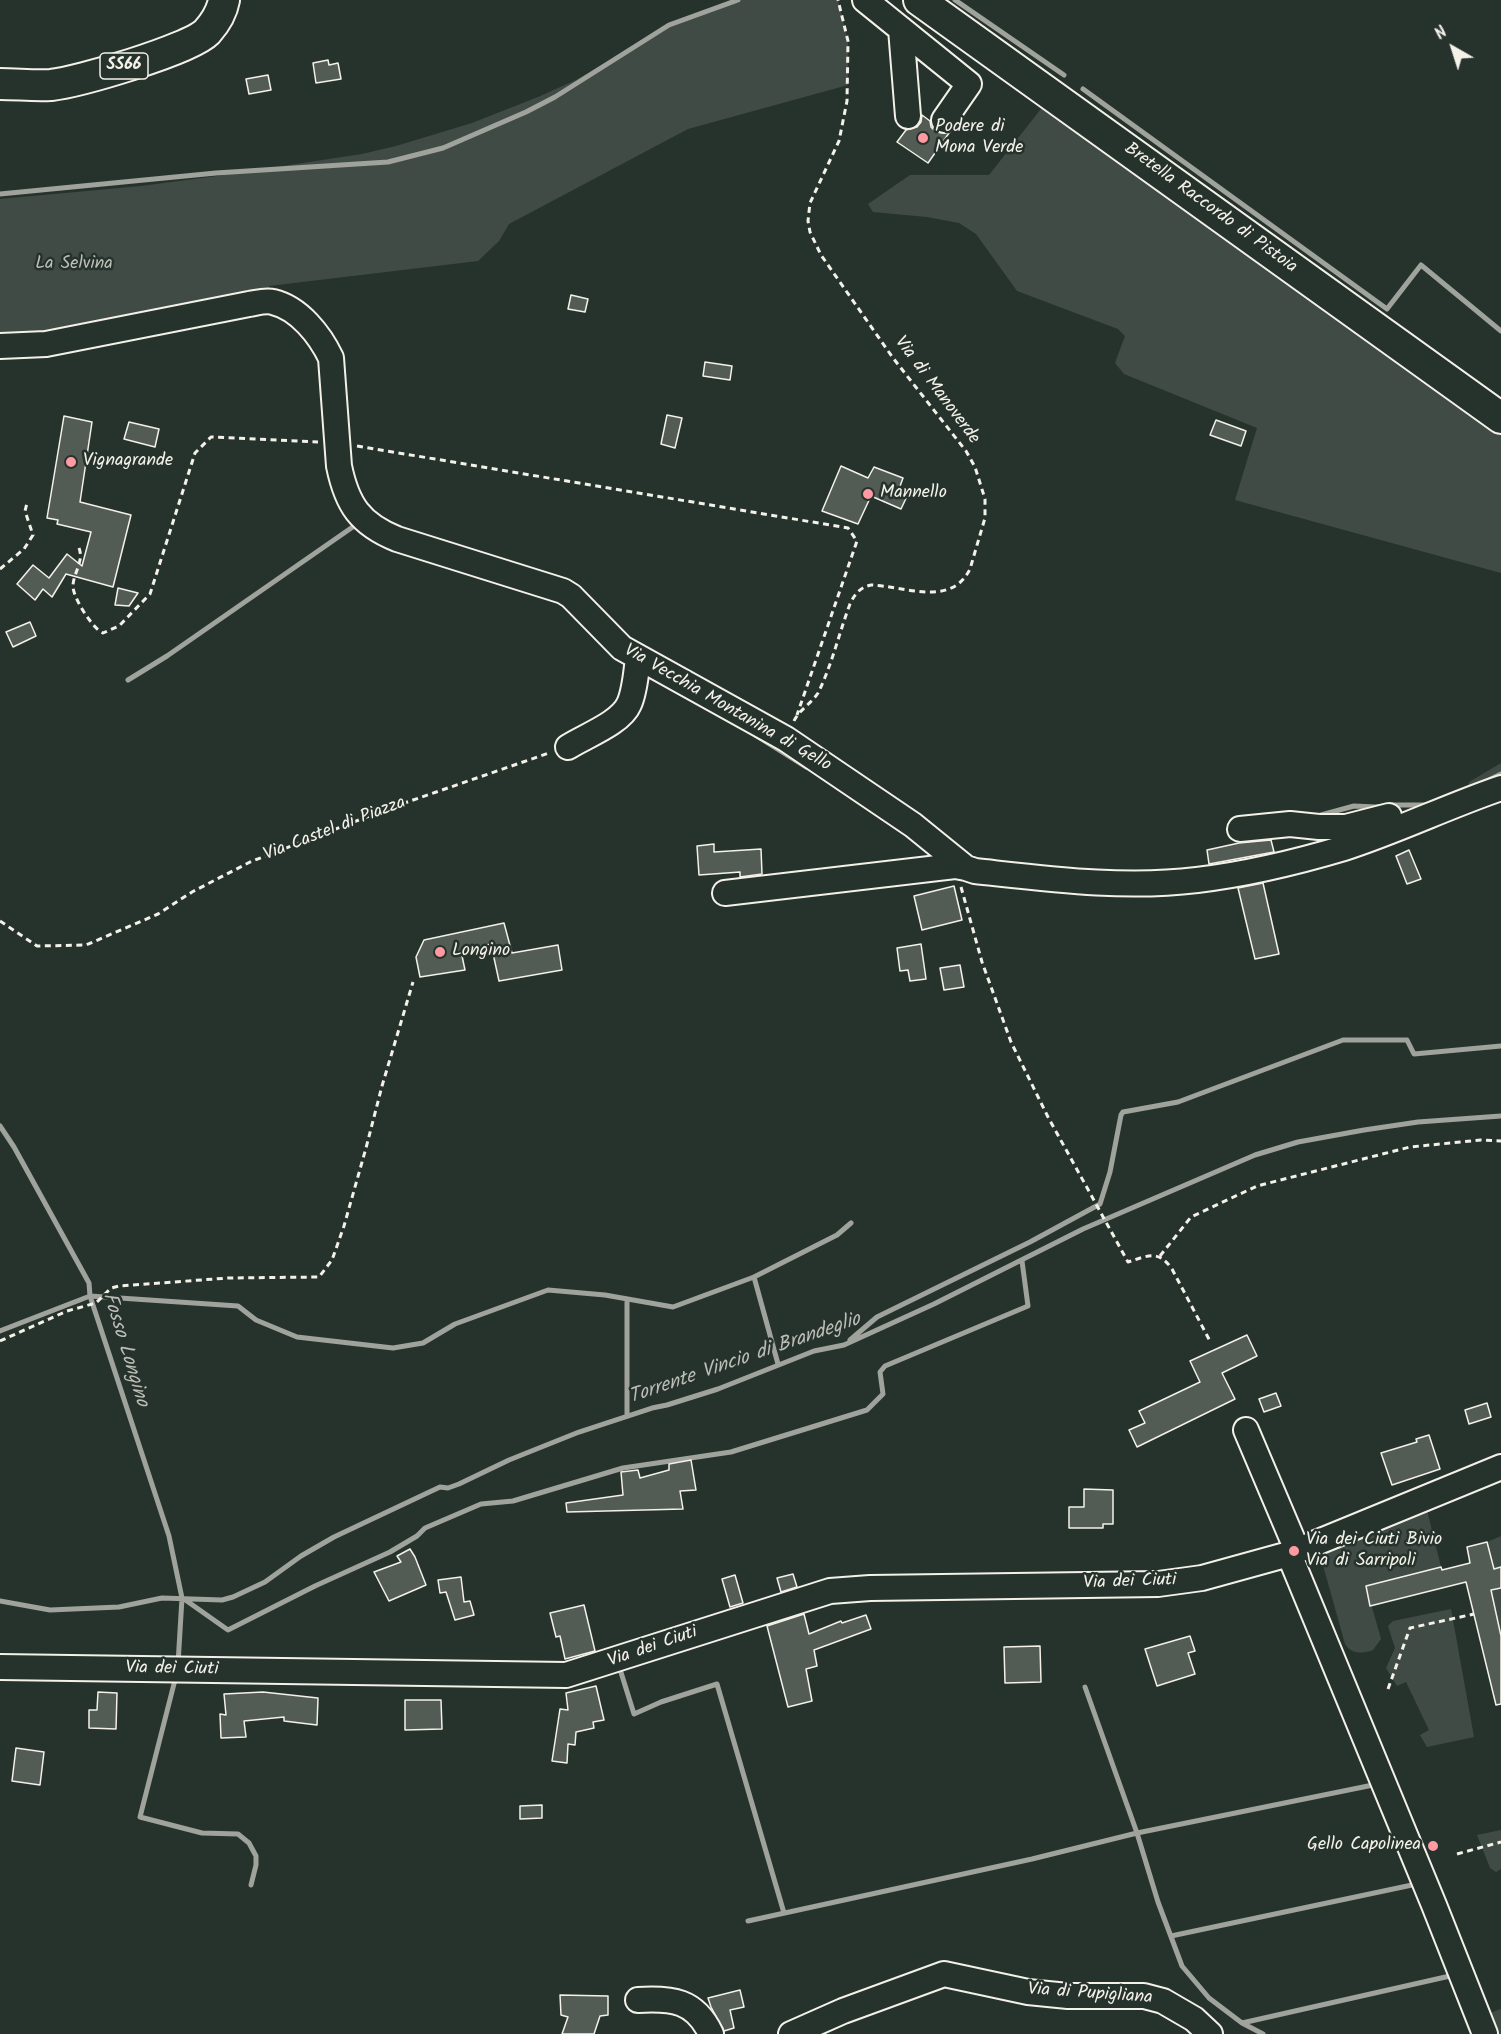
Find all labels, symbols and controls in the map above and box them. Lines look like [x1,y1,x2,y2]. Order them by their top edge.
north arrow [1423,18,1483,78]
text: N [1430,21,1453,47]
road number: SS66 [100,53,148,79]
place label: Podere di Mona Verde [935,117,1023,160]
marker: Podere di Mona Verde [916,131,930,145]
street label: Bretella Raccordo di Pistoia [1119,139,1301,279]
park label: La Selvina [35,254,113,276]
street label: Via di Manoverde [889,333,983,449]
place label: Vignagrande [83,451,173,473]
marker: Vignagrande [64,455,78,469]
place label: Mannello [880,483,947,505]
marker: Mannello [861,487,875,501]
street label: Via Vecchia Montanina di Gello [619,641,835,777]
street label: Via Castel di Piazza [261,793,409,867]
place label: Longino [452,941,510,963]
marker: Longino [433,945,447,959]
water label: Fosso Longino [95,1290,153,1410]
water label: Torrente Vincio di Brandeglio [626,1309,864,1411]
place label: Via dei Ciuti Bivio Via di Sarripoli [1306,1530,1442,1572]
marker: Via dei Ciuti Bivio Via di Sarripoli [1287,1544,1301,1558]
street label: Via dei Ciuti [1083,1571,1177,1595]
street label: Via dei Ciuti [605,1623,701,1673]
street label: Via dei Ciuti [125,1658,219,1682]
place label: Gello Capolinea [1307,1835,1421,1857]
marker: Gello Capolinea [1426,1839,1440,1853]
street label: Via di Pupigliana [1027,1980,1153,2010]

